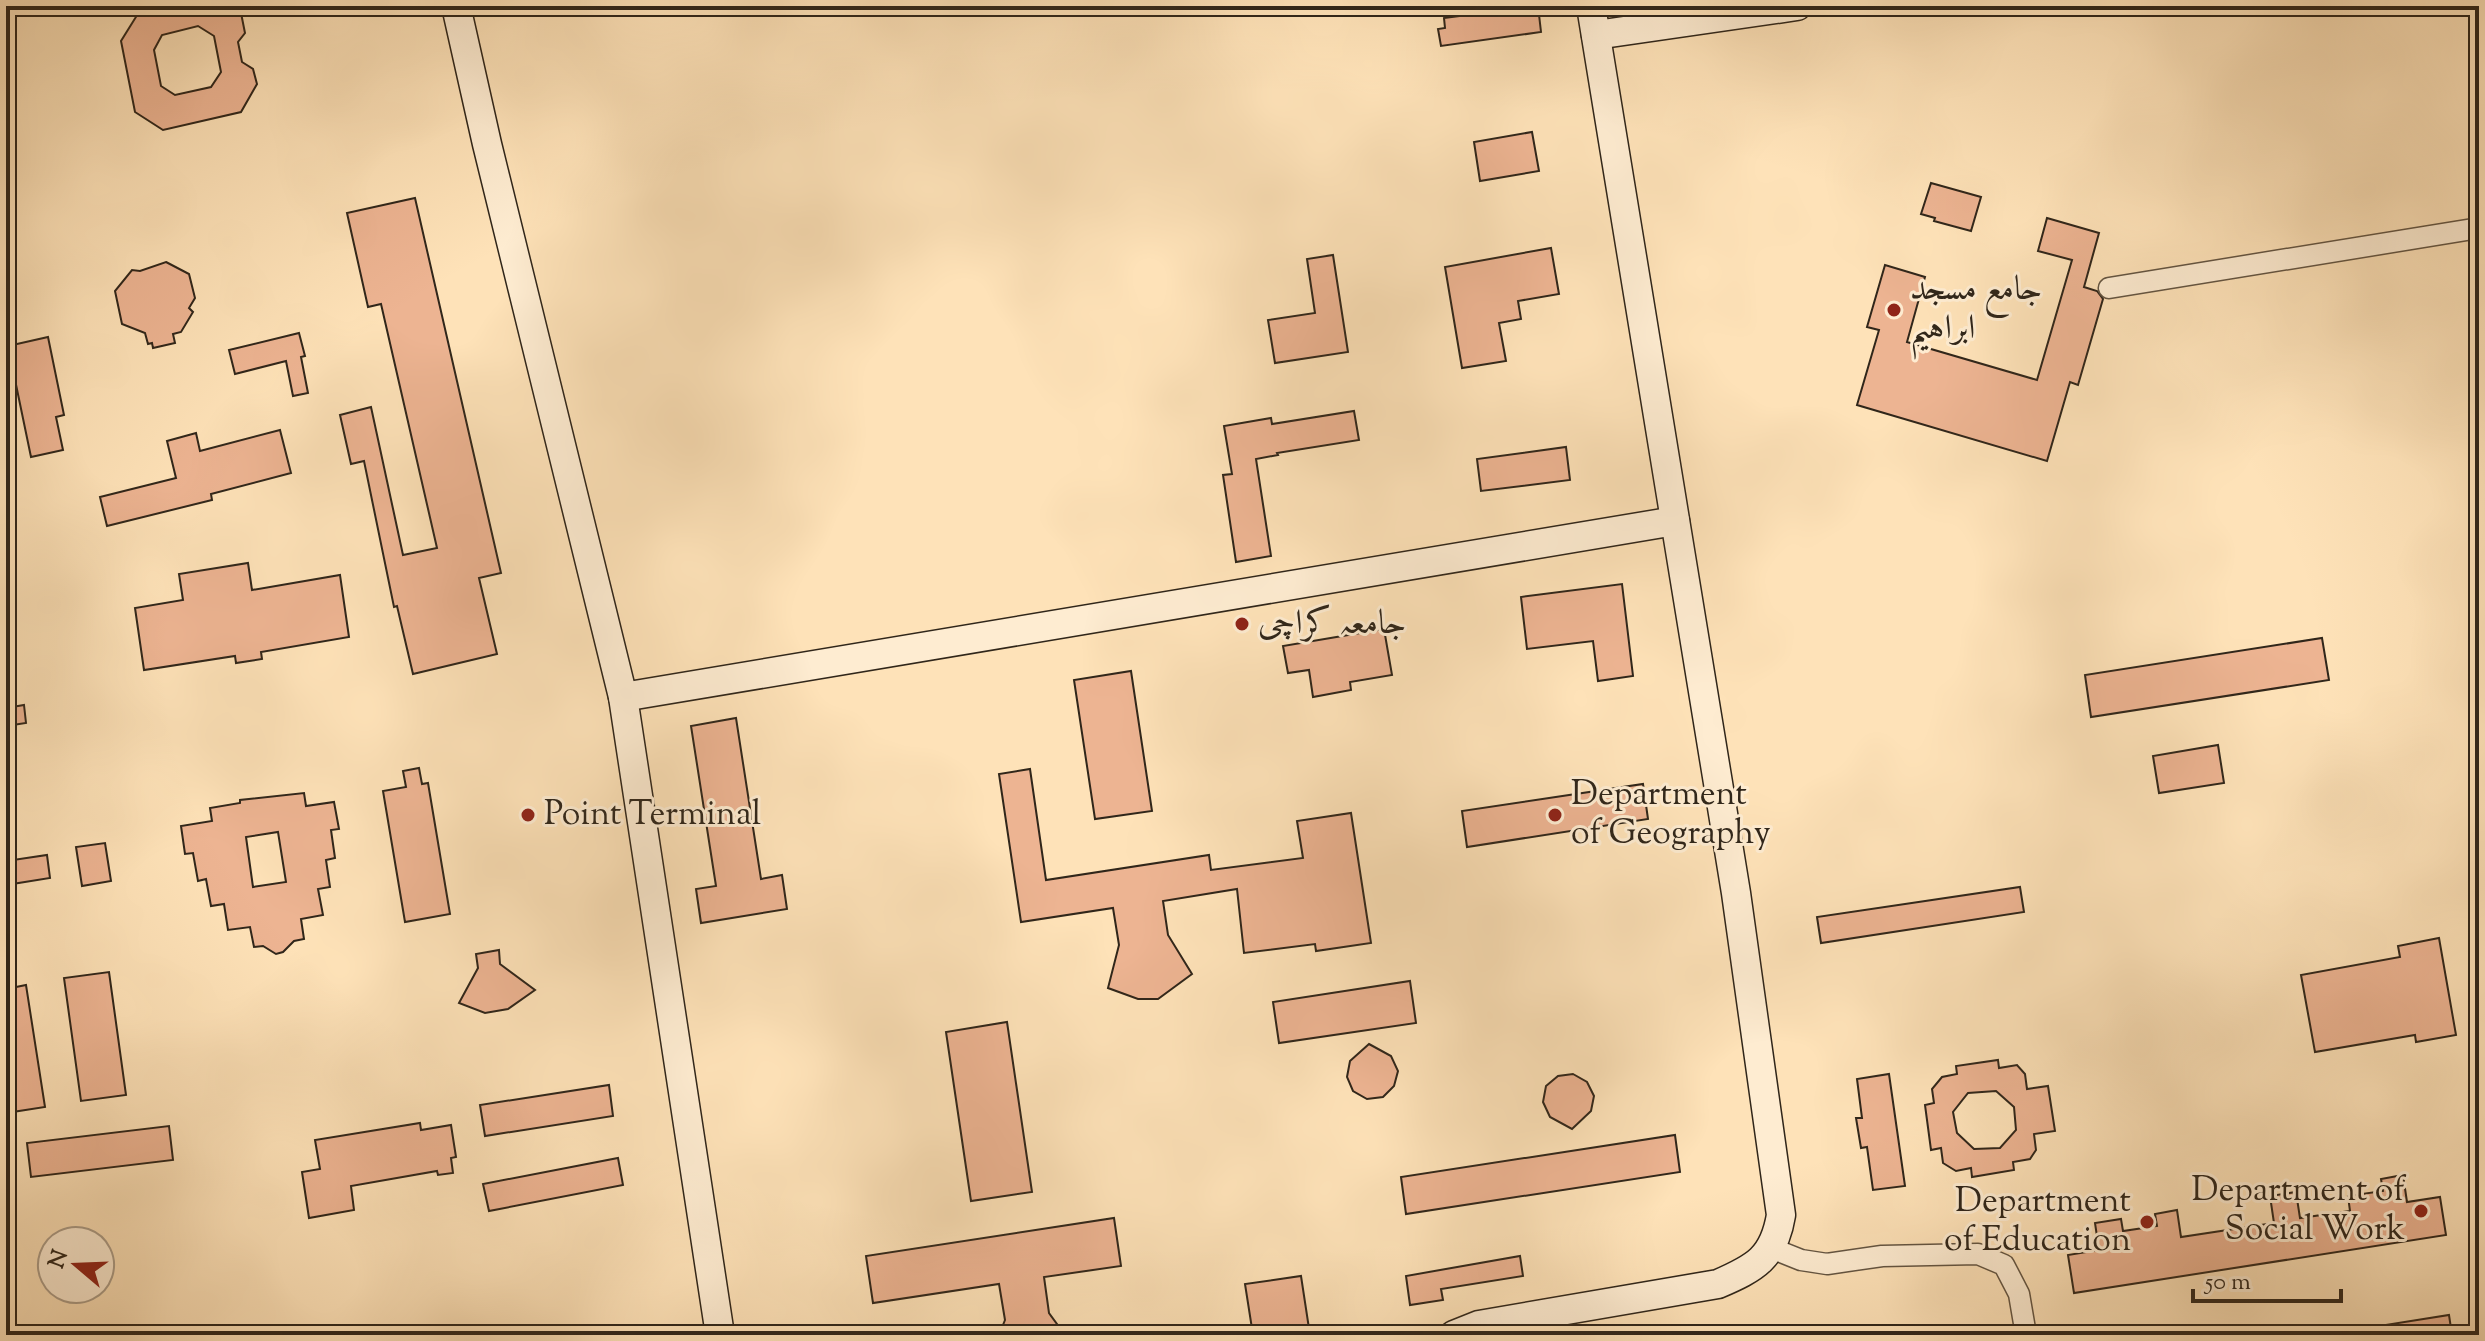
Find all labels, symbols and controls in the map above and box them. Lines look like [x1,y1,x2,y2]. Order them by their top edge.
place label: جامع مسجد ابراہیم [1910,266,2042,360]
marker: جامع مسجد ابراہیم [1885,301,1903,319]
place label: جامعہ کراچی [1258,600,1406,649]
marker: جامعہ کراچی [1233,615,1251,633]
place label: Department of Geography [1571,771,1771,859]
place label: Point Terminal [544,791,761,840]
marker: Point Terminal [519,806,537,824]
marker: Department of Geography [1546,806,1564,824]
place label: Department of Social Work [2192,1167,2406,1255]
place label: Department of Education [1944,1178,2131,1266]
marker: Department of Social Work [2412,1202,2430,1220]
marker: Department of Education [2138,1213,2156,1231]
north arrow [36,1225,116,1305]
text: N [42,1246,78,1273]
scale bar [2193,1253,2341,1303]
text: 50 m [2203,1266,2251,1300]

